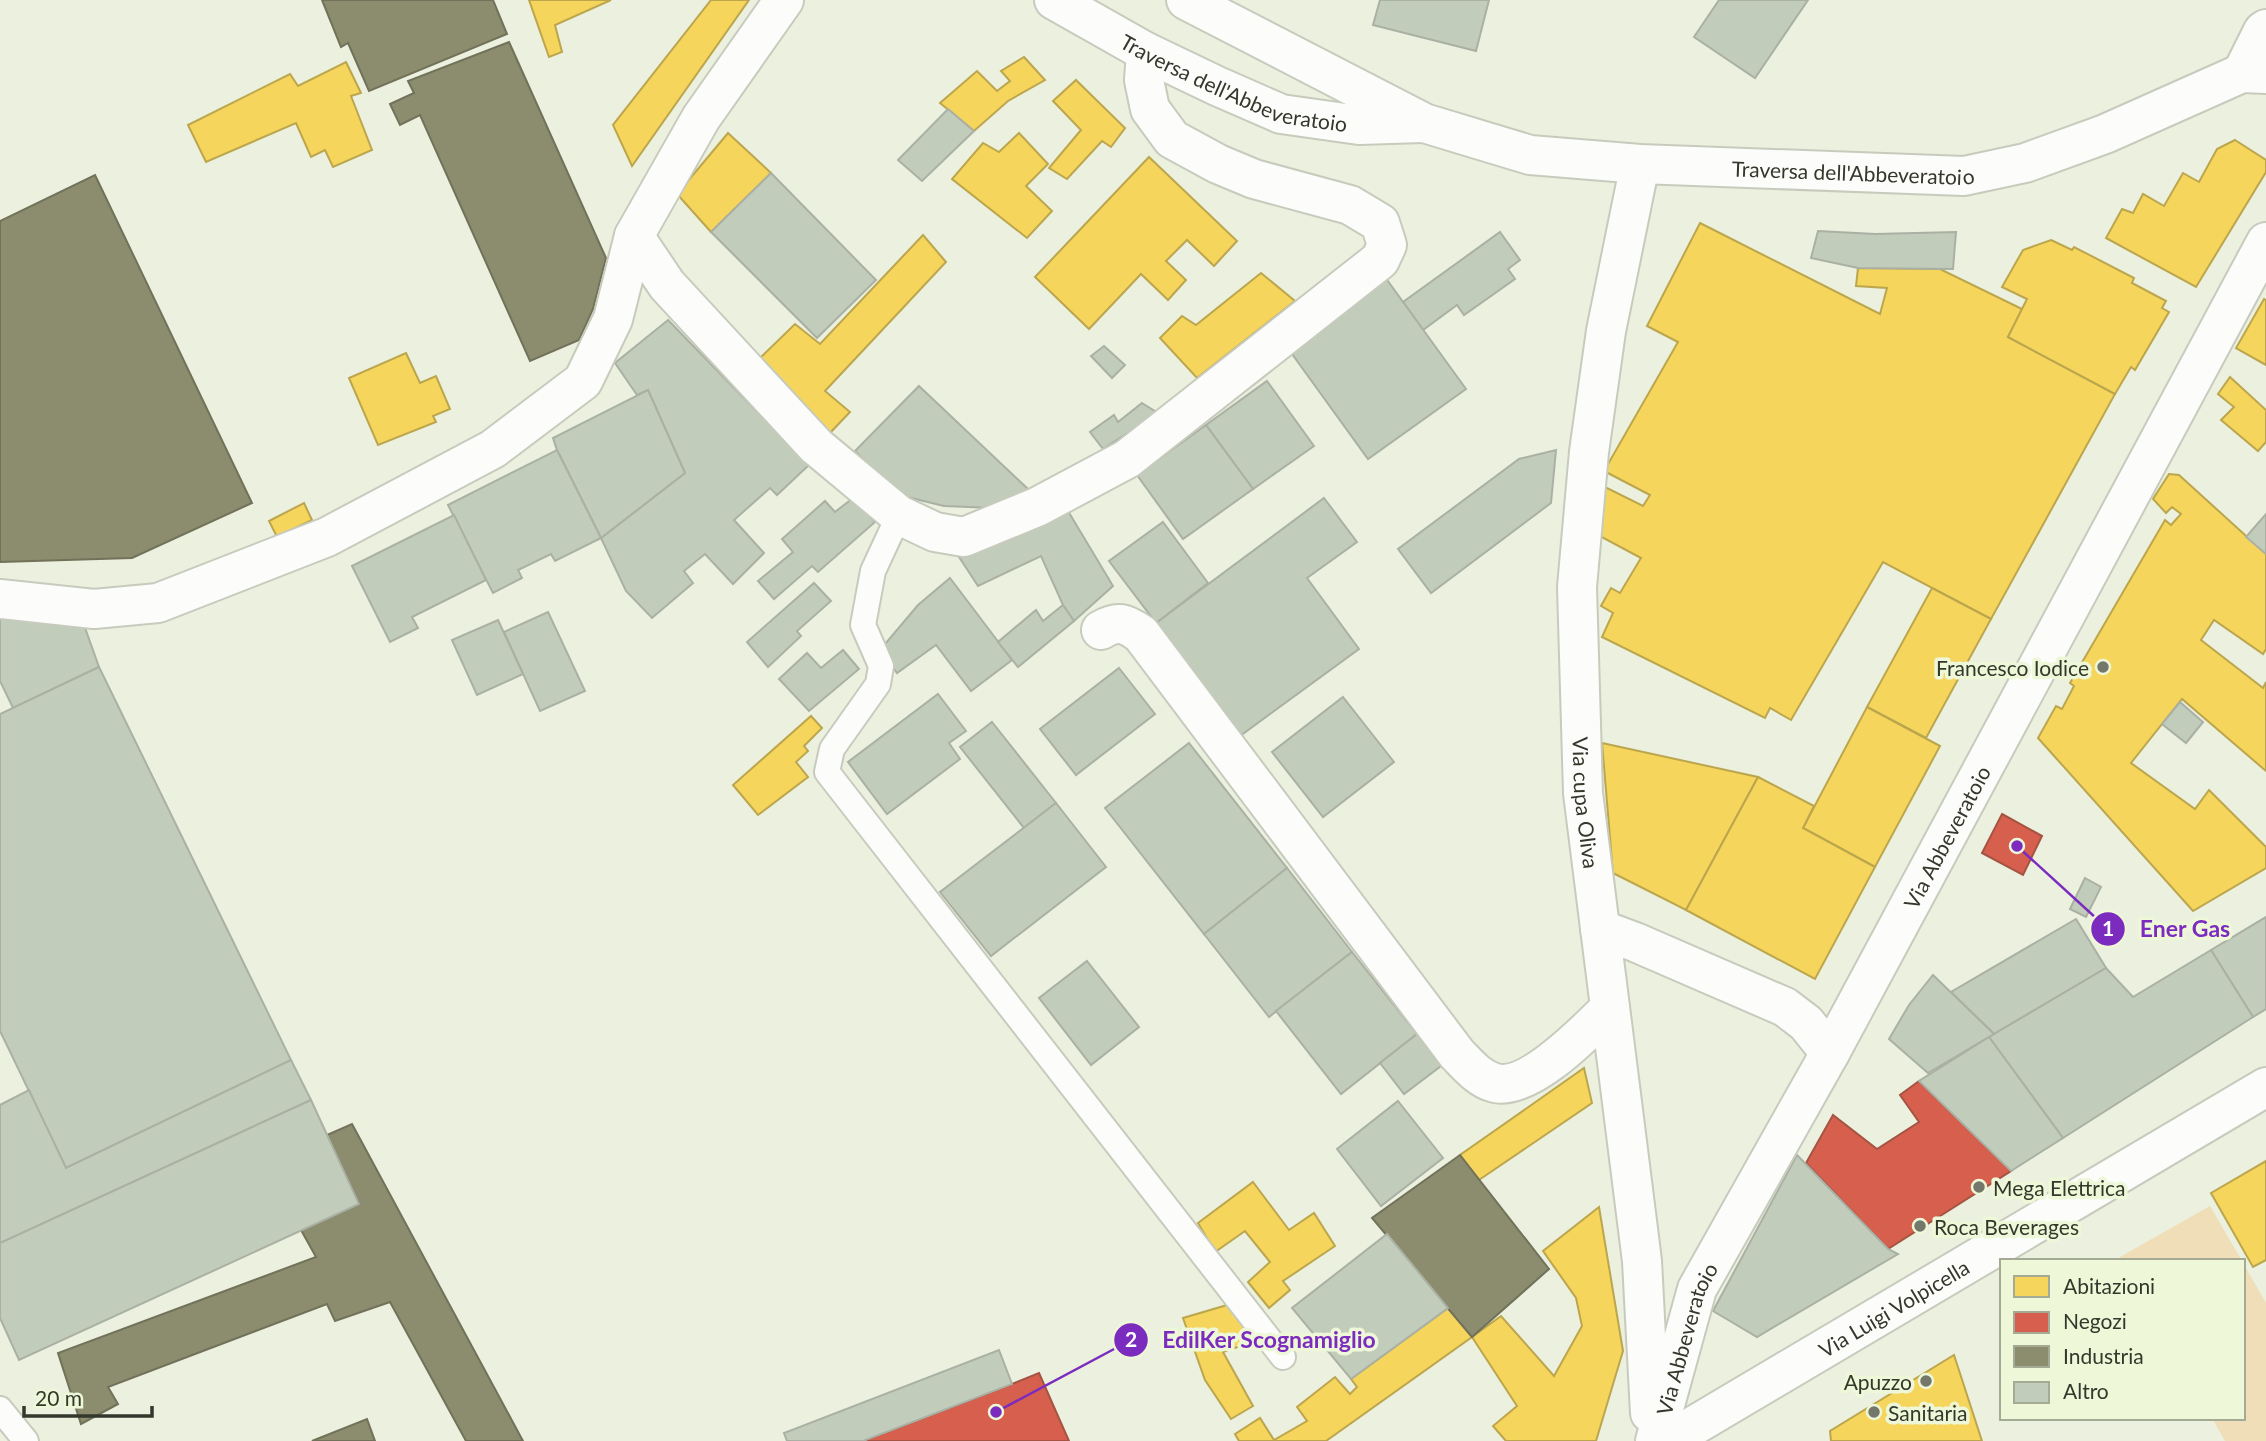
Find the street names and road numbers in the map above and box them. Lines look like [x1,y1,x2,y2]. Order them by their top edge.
street label: Traversa dell'Abbeveratoio [1117,28,1349,136]
street label: Traversa dell'Abbeveratoio [1731,155,1976,189]
street label: Via cupa Oliva [1569,736,1605,870]
street label: Via Abbeveratoio [1898,761,1995,913]
street label: Via Luigi Volpicella [1814,1253,1973,1362]
street label: Via Abbeveratoio [1650,1258,1722,1418]

